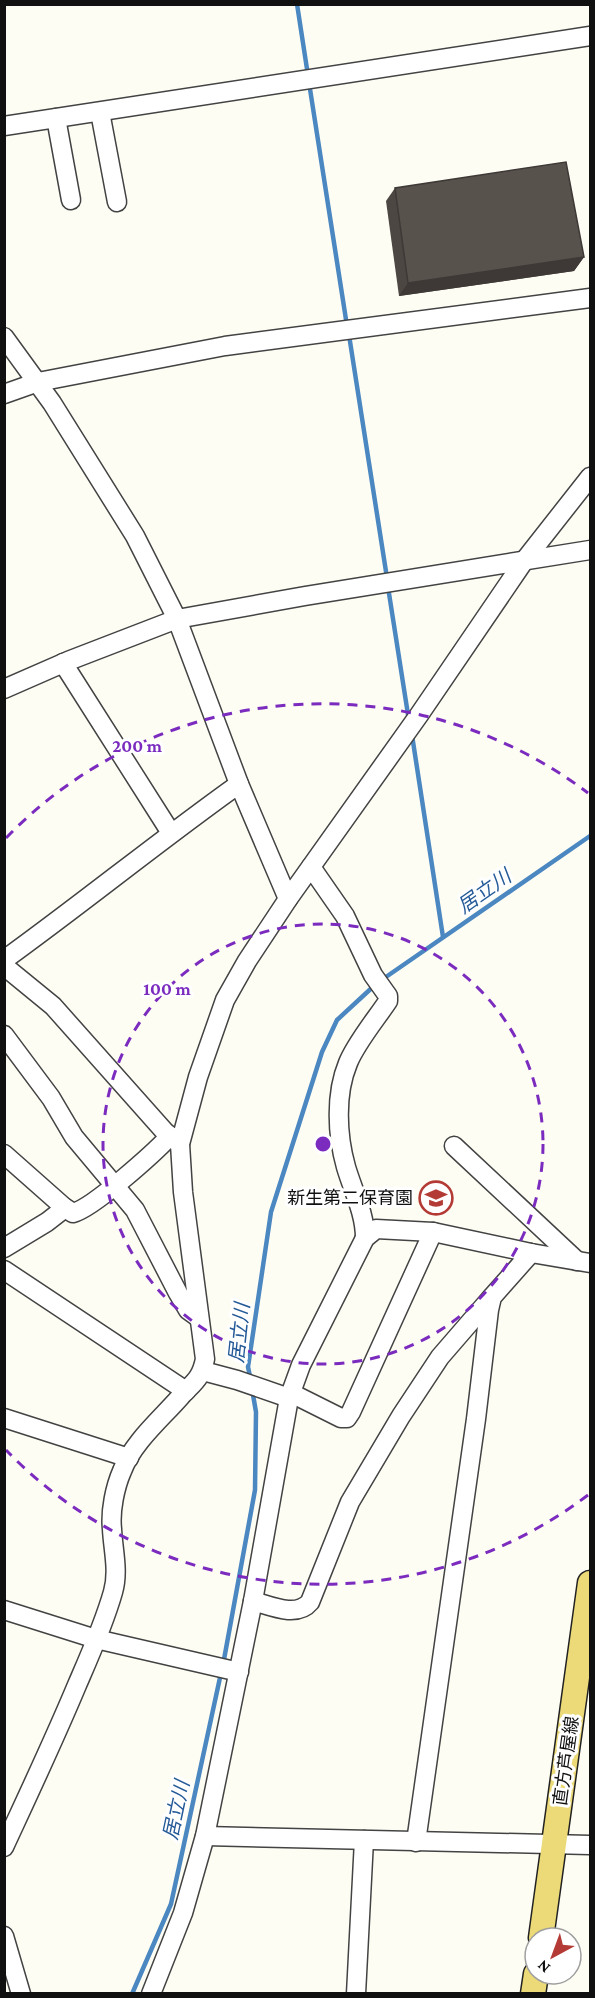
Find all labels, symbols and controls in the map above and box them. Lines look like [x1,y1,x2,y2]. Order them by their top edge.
text: 200 m [112,736,163,756]
water label: 居立川 [453,864,517,917]
text: 100 m [143,979,191,999]
centre of rings [313,1134,333,1154]
school or university icon: 新生第二保育園 [418,1180,454,1216]
place label: 新生第二保育園 [287,1188,413,1208]
water label: 居立川 [225,1300,253,1364]
street label: 直方芦屋線 [550,1715,582,1807]
water label: 居立川 [159,1776,193,1842]
north arrow [523,1926,583,1986]
text: N [534,1957,553,1977]

